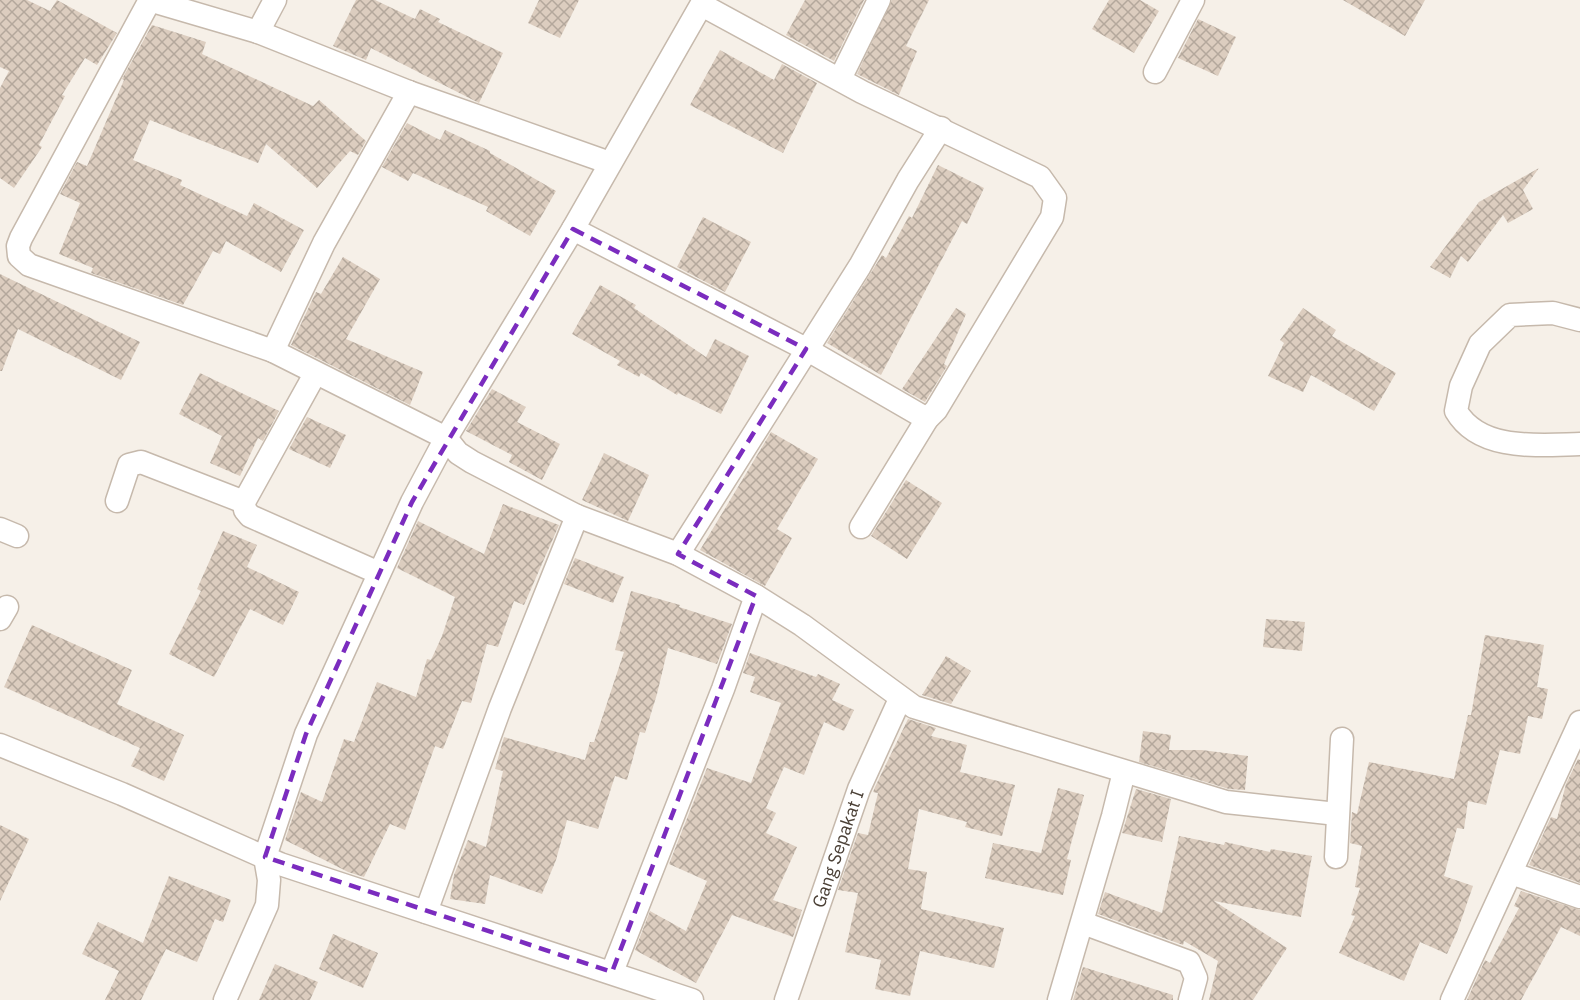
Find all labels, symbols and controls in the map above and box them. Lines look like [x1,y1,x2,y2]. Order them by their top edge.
street label: Gang Sepakat I [807,787,869,911]

